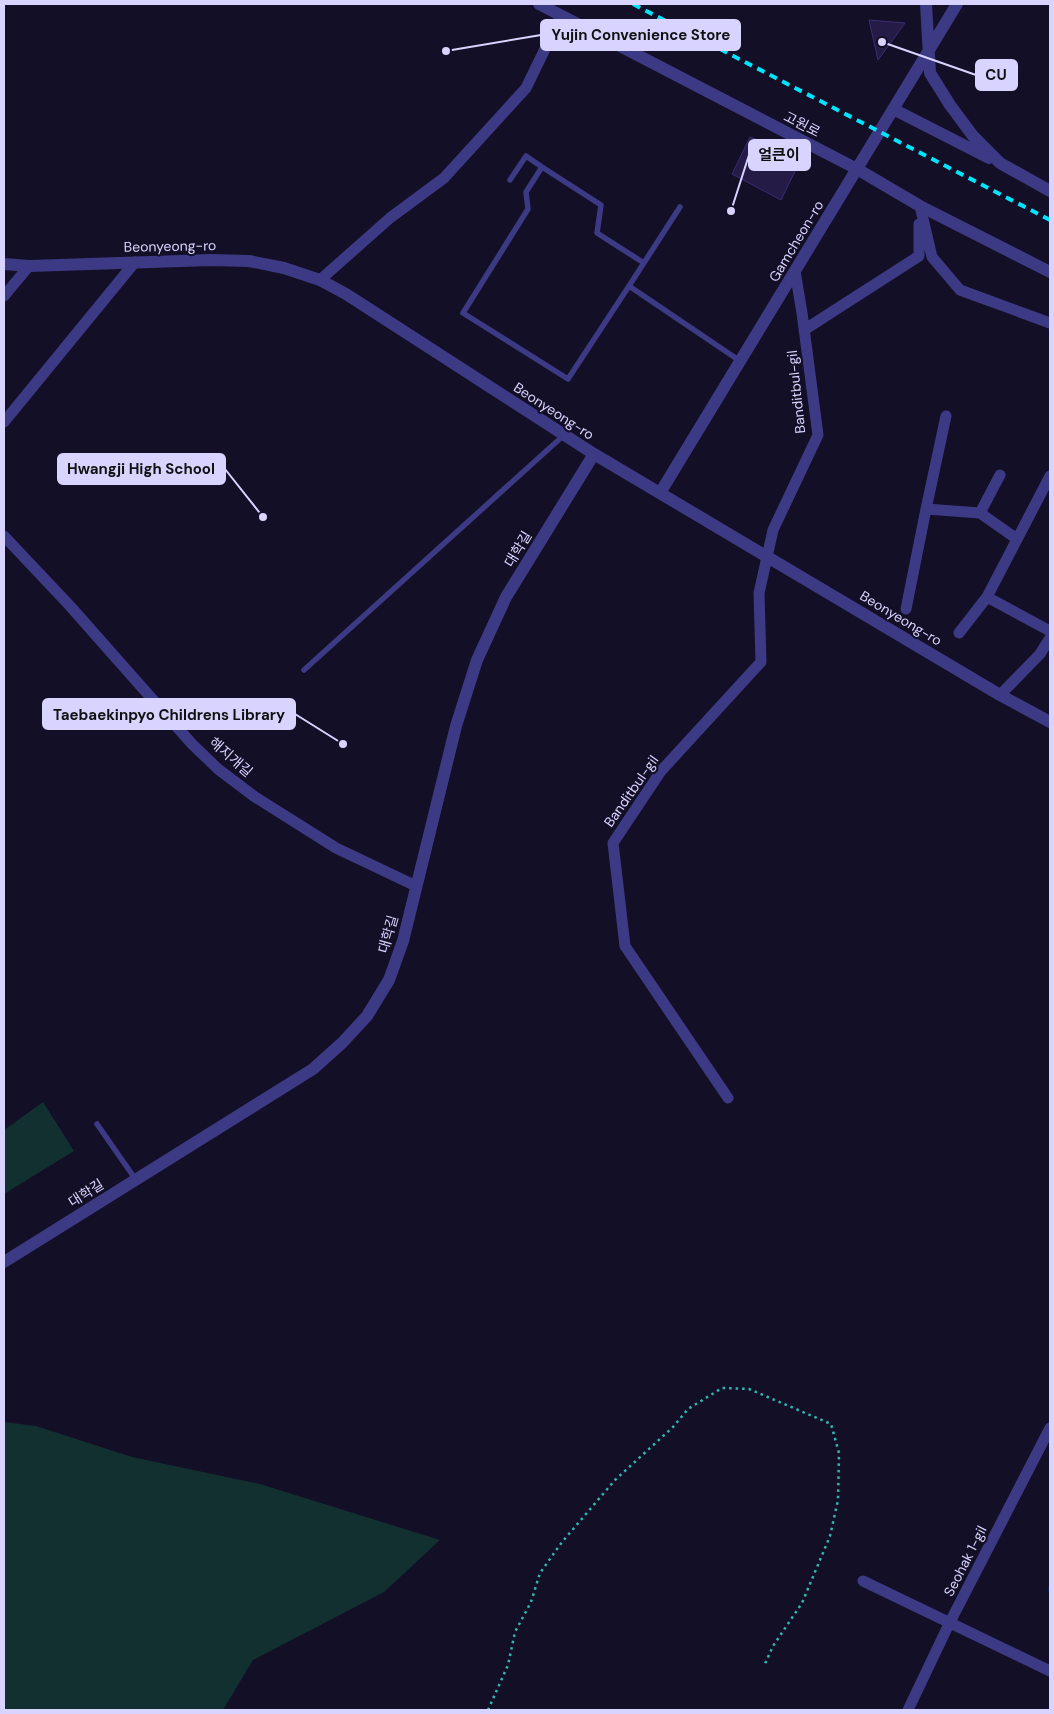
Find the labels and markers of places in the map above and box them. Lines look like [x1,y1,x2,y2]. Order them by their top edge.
callout: Yujin Convenience Store [541,20,740,50]
callout: CU [976,60,1017,90]
callout: 얼큰이 [749,140,810,170]
callout: Hwangji High School [58,454,225,484]
callout: Taebaekinpyo Childrens Library [43,699,295,729]

